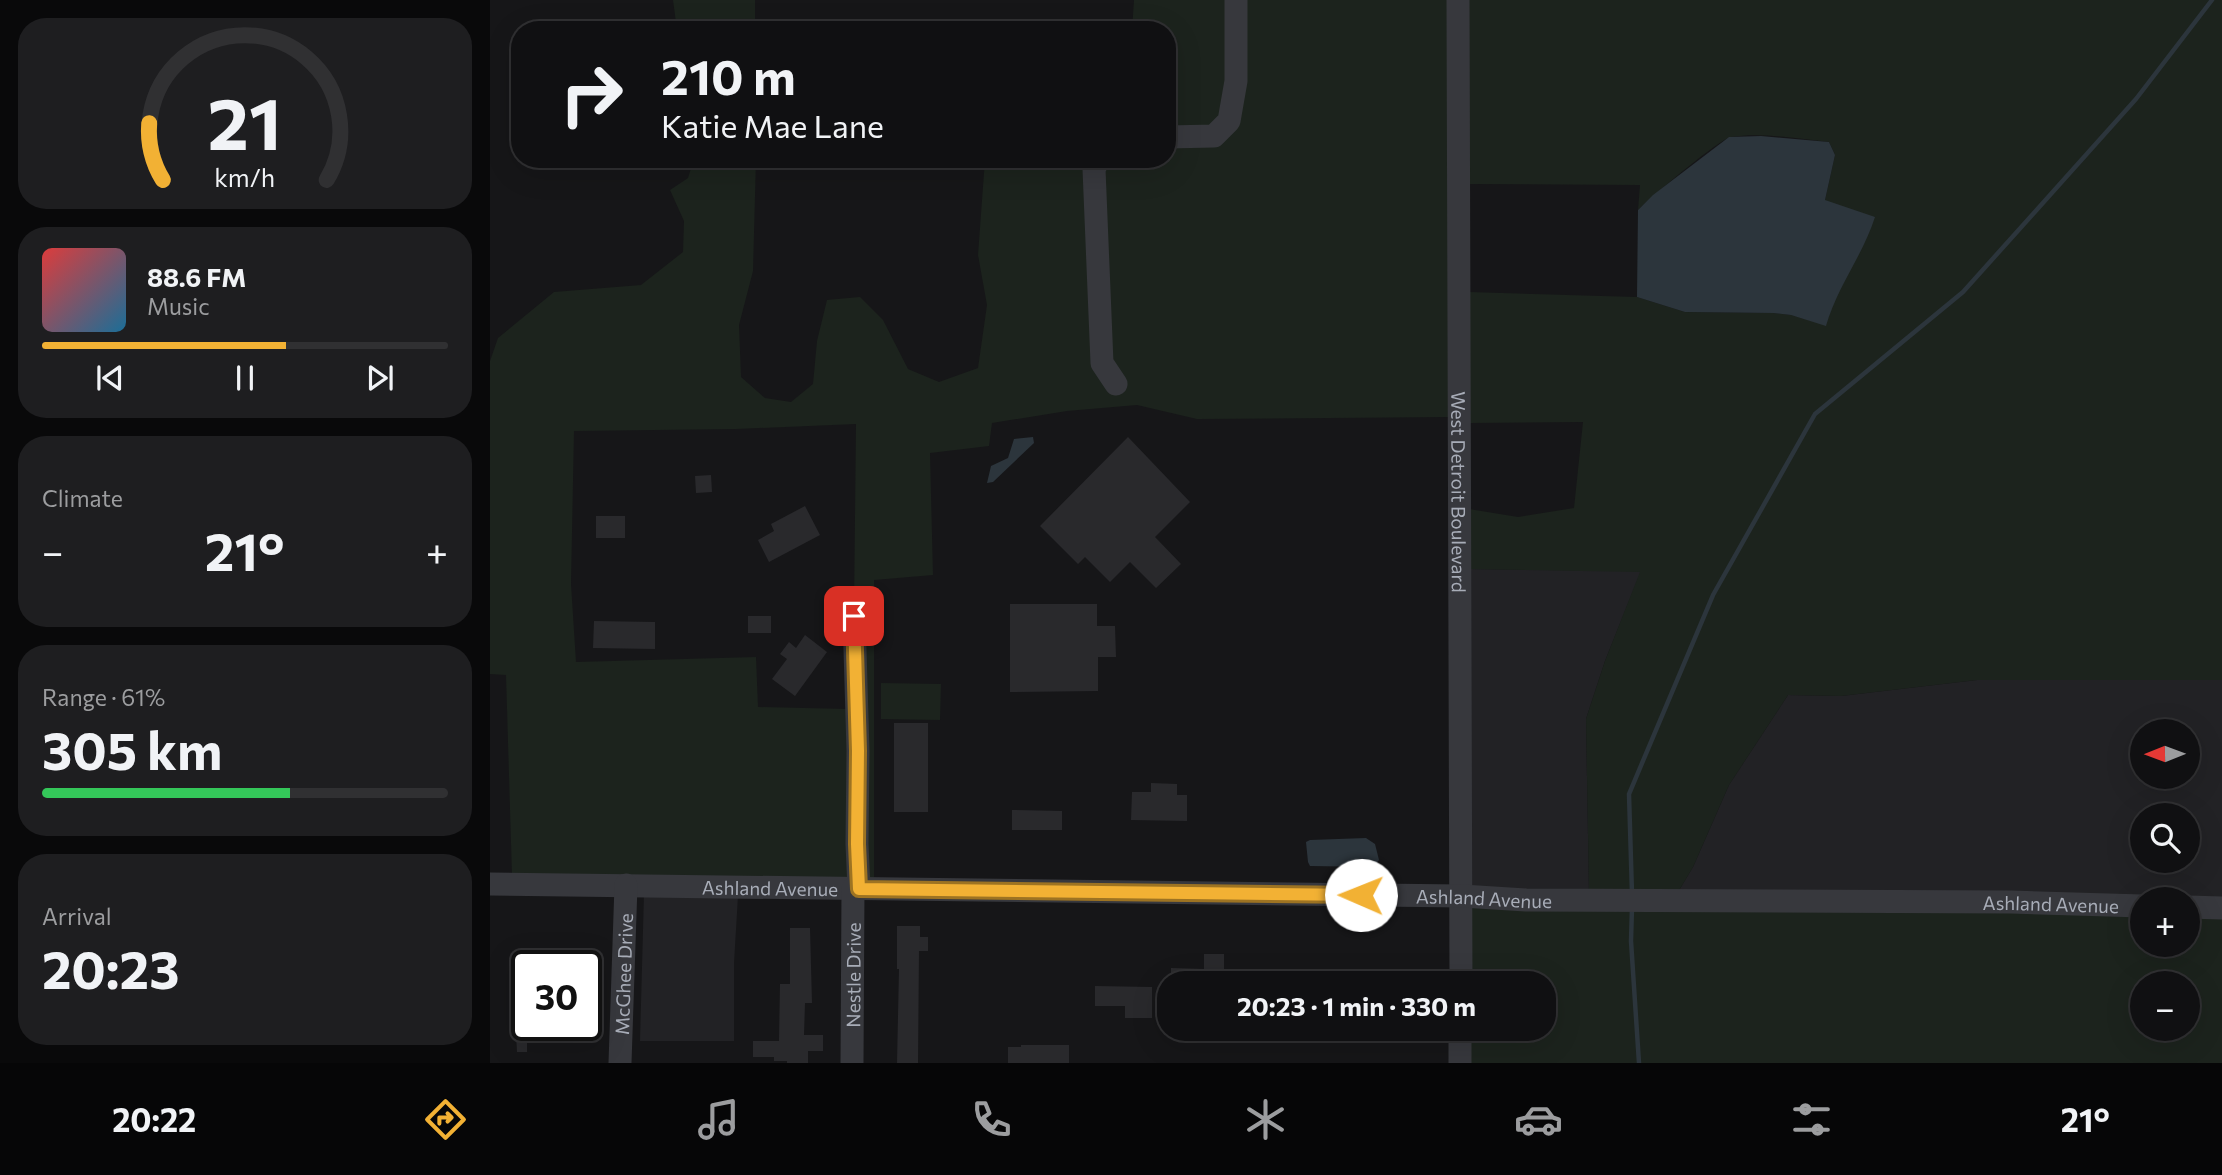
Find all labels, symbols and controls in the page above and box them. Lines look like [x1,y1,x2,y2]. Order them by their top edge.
text: 210 m [661,45,796,105]
icon: right [546,49,637,140]
text: 21 [208,76,282,165]
text: Katie Mae Lane [661,105,884,145]
text: km/h [215,161,275,191]
text: 88.6 FM [147,261,246,292]
text: Music [147,292,210,320]
icon: previous [91,359,129,397]
icon: pause [226,359,264,397]
icon: next [361,359,399,397]
street label: West Detroit Boulevard [1448,391,1471,593]
text: Climate [42,484,123,512]
text: 21° [205,518,284,582]
text: − [42,527,64,574]
text: + [426,527,448,574]
pin [824,586,884,646]
icon: arrive [835,597,873,635]
text: Range · 61% [42,683,165,711]
text: 305 km [42,717,222,781]
north arrow [2130,719,2200,789]
map controls [2130,719,2200,1041]
button: search [2130,803,2200,873]
position arrow [1324,858,1398,932]
street label: Ashland Avenue [702,875,838,900]
street label: Ashland Avenue [1416,884,1552,912]
button: + [2130,887,2200,957]
street label: Ashland Avenue [1983,890,2119,917]
text: Arrival [42,902,112,930]
street label: McGhee Drive [609,913,637,1035]
street label: Nestle Drive [841,922,864,1028]
text: 20:23 [42,936,179,1000]
speed limit sign: 30 [511,950,602,1041]
button: − [2130,971,2200,1041]
text: 20:23 · 1 min · 330 m [1237,990,1476,1021]
icon: directions [421,1095,470,1144]
icon: music [694,1095,743,1144]
icon: phone [967,1095,1016,1144]
icon: climate [1241,1095,1290,1144]
icon: car [1514,1095,1563,1144]
icon: filters [1787,1095,1836,1144]
text: 20:22 [112,1099,196,1139]
text: 21° [2061,1099,2110,1139]

